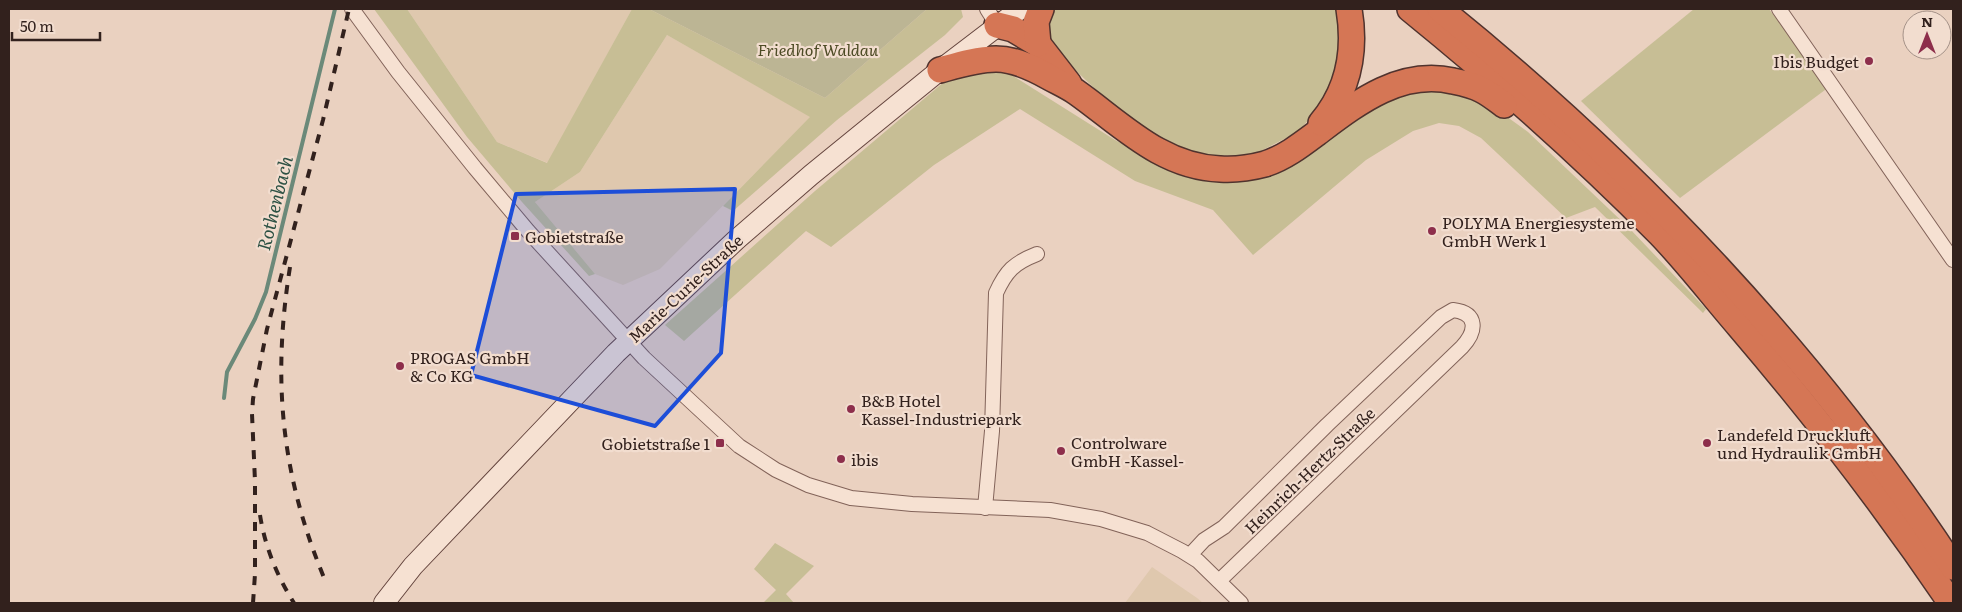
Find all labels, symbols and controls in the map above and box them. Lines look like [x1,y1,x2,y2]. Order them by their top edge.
scale bar [12,10,100,42]
north arrow [1902,10,1952,60]
text: N [1921,11,1933,31]
text: 50 m [20,14,54,37]
park label: Friedhof Waldau [758,37,879,61]
place label: Ibis Budget [1773,49,1860,73]
marker: Ibis Budget [1863,55,1875,67]
water label: Rothenbach [249,152,299,253]
place label: POLYMA Energiesysteme GmbH Werk 1 [1442,210,1634,252]
place label: Gobietstraße [525,224,624,248]
marker: POLYMA Energiesysteme GmbH Werk 1 [1426,225,1438,237]
street label: Marie-Curie-Straße [622,228,748,348]
marker: Gobietstraße [509,230,521,242]
place label: PROGAS GmbH & Co KG [410,345,530,387]
marker: PROGAS GmbH & Co KG [394,360,406,372]
place label: B&B Hotel Kassel-Industriepark [861,388,1021,430]
street label: Heinrich-Hertz-Straße [1238,401,1380,539]
marker: B&B Hotel Kassel-Industriepark [845,403,857,415]
place label: Landefeld Druckluft und Hydraulik GmbH [1717,422,1882,464]
place label: Controlware GmbH -Kassel- [1071,430,1184,472]
place label: Gobietstraße 1 [602,431,710,455]
marker: Gobietstraße 1 [714,437,726,449]
marker: Landefeld Druckluft und Hydraulik GmbH [1701,437,1713,449]
marker: Controlware GmbH -Kassel- [1055,445,1067,457]
place label: ibis [851,447,878,471]
marker: ibis [835,453,847,465]

